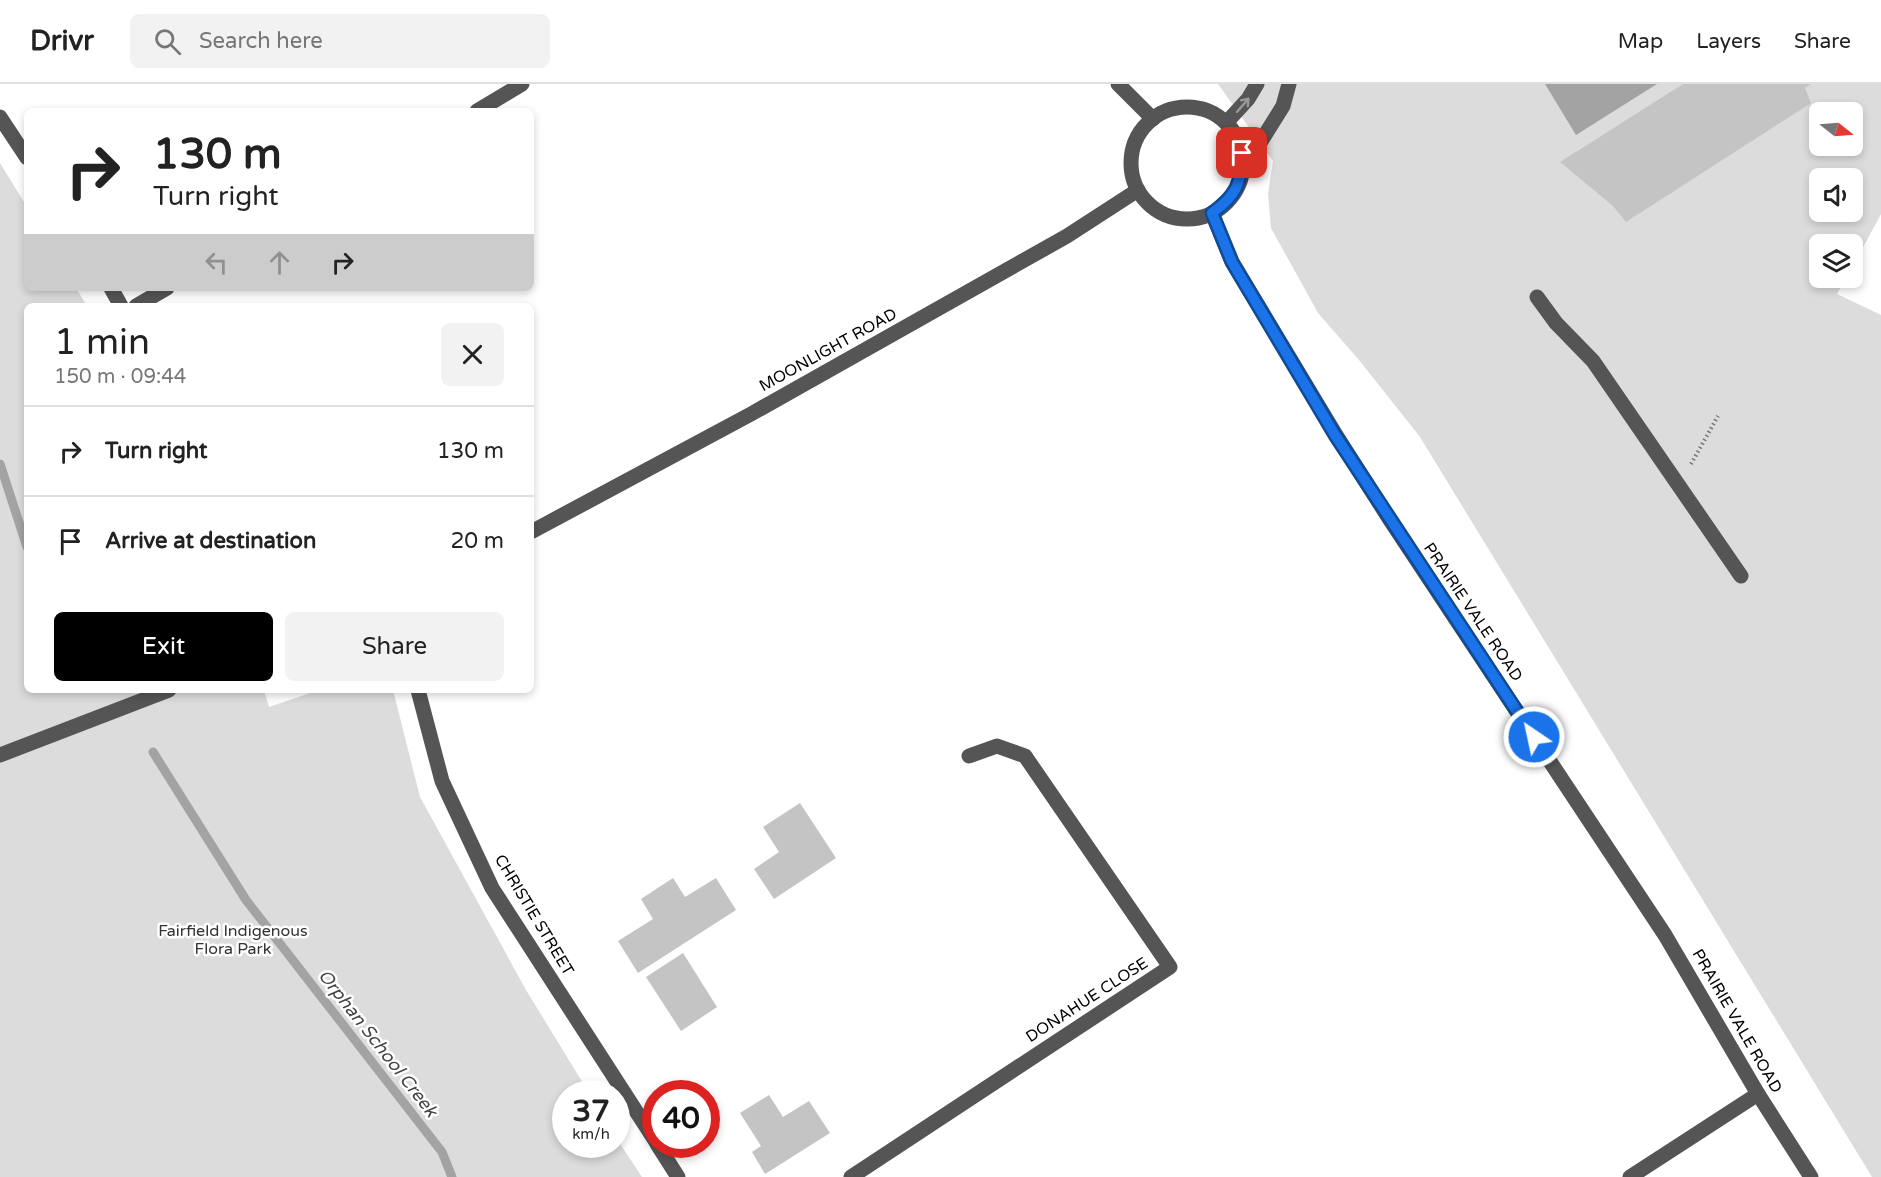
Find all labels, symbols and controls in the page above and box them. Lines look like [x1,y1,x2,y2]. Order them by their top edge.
search box [130,14,550,68]
text: Drivr [30,24,94,58]
icon: search [151,25,184,58]
text: Search here [199,28,323,54]
text: Map [1618,29,1663,54]
text: Layers [1696,29,1761,54]
text: Share [1794,29,1851,54]
one-way arrow [1236,97,1250,112]
north arrow [1809,102,1863,156]
map controls [1809,102,1863,288]
pin [1216,127,1267,178]
text: 130 m [153,129,282,180]
icon: right [54,132,132,210]
icon: arrive [1225,136,1258,169]
button: sound [1809,168,1863,222]
text: Turn right [153,180,279,213]
button: layers [1809,234,1863,288]
icon: left [200,246,233,279]
icon: ahead [263,246,296,279]
icon: right [326,246,359,279]
street label: MOONLIGHT ROAD [756,304,900,396]
text: 1 min [54,321,150,364]
button: close [441,323,504,386]
text: 150 m · 09:44 [54,365,186,389]
icon: right [54,435,87,468]
text: Turn right [105,438,207,464]
text: 130 m [437,438,504,464]
icon: arrive [54,525,87,558]
text: Arrive at destination [105,528,316,554]
text: 20 m [450,528,504,554]
street label: PRAIRIE VALE ROAD [1419,539,1527,685]
button: Exit [54,612,273,681]
button: Share [285,612,504,681]
position arrow [1502,705,1566,769]
street label: CHRISTIE STREET [490,851,578,979]
park label: Fairfield Indigenous Flora Park [158,921,308,959]
street label: PRAIRIE VALE ROAD [1688,945,1786,1097]
street label: DONAHUE CLOSE [1022,953,1152,1047]
water label: Orphan School Creek [314,965,443,1122]
speed limit sign: 40 [642,1080,720,1158]
text: 37 [572,1093,610,1130]
text: km/h [572,1125,610,1143]

